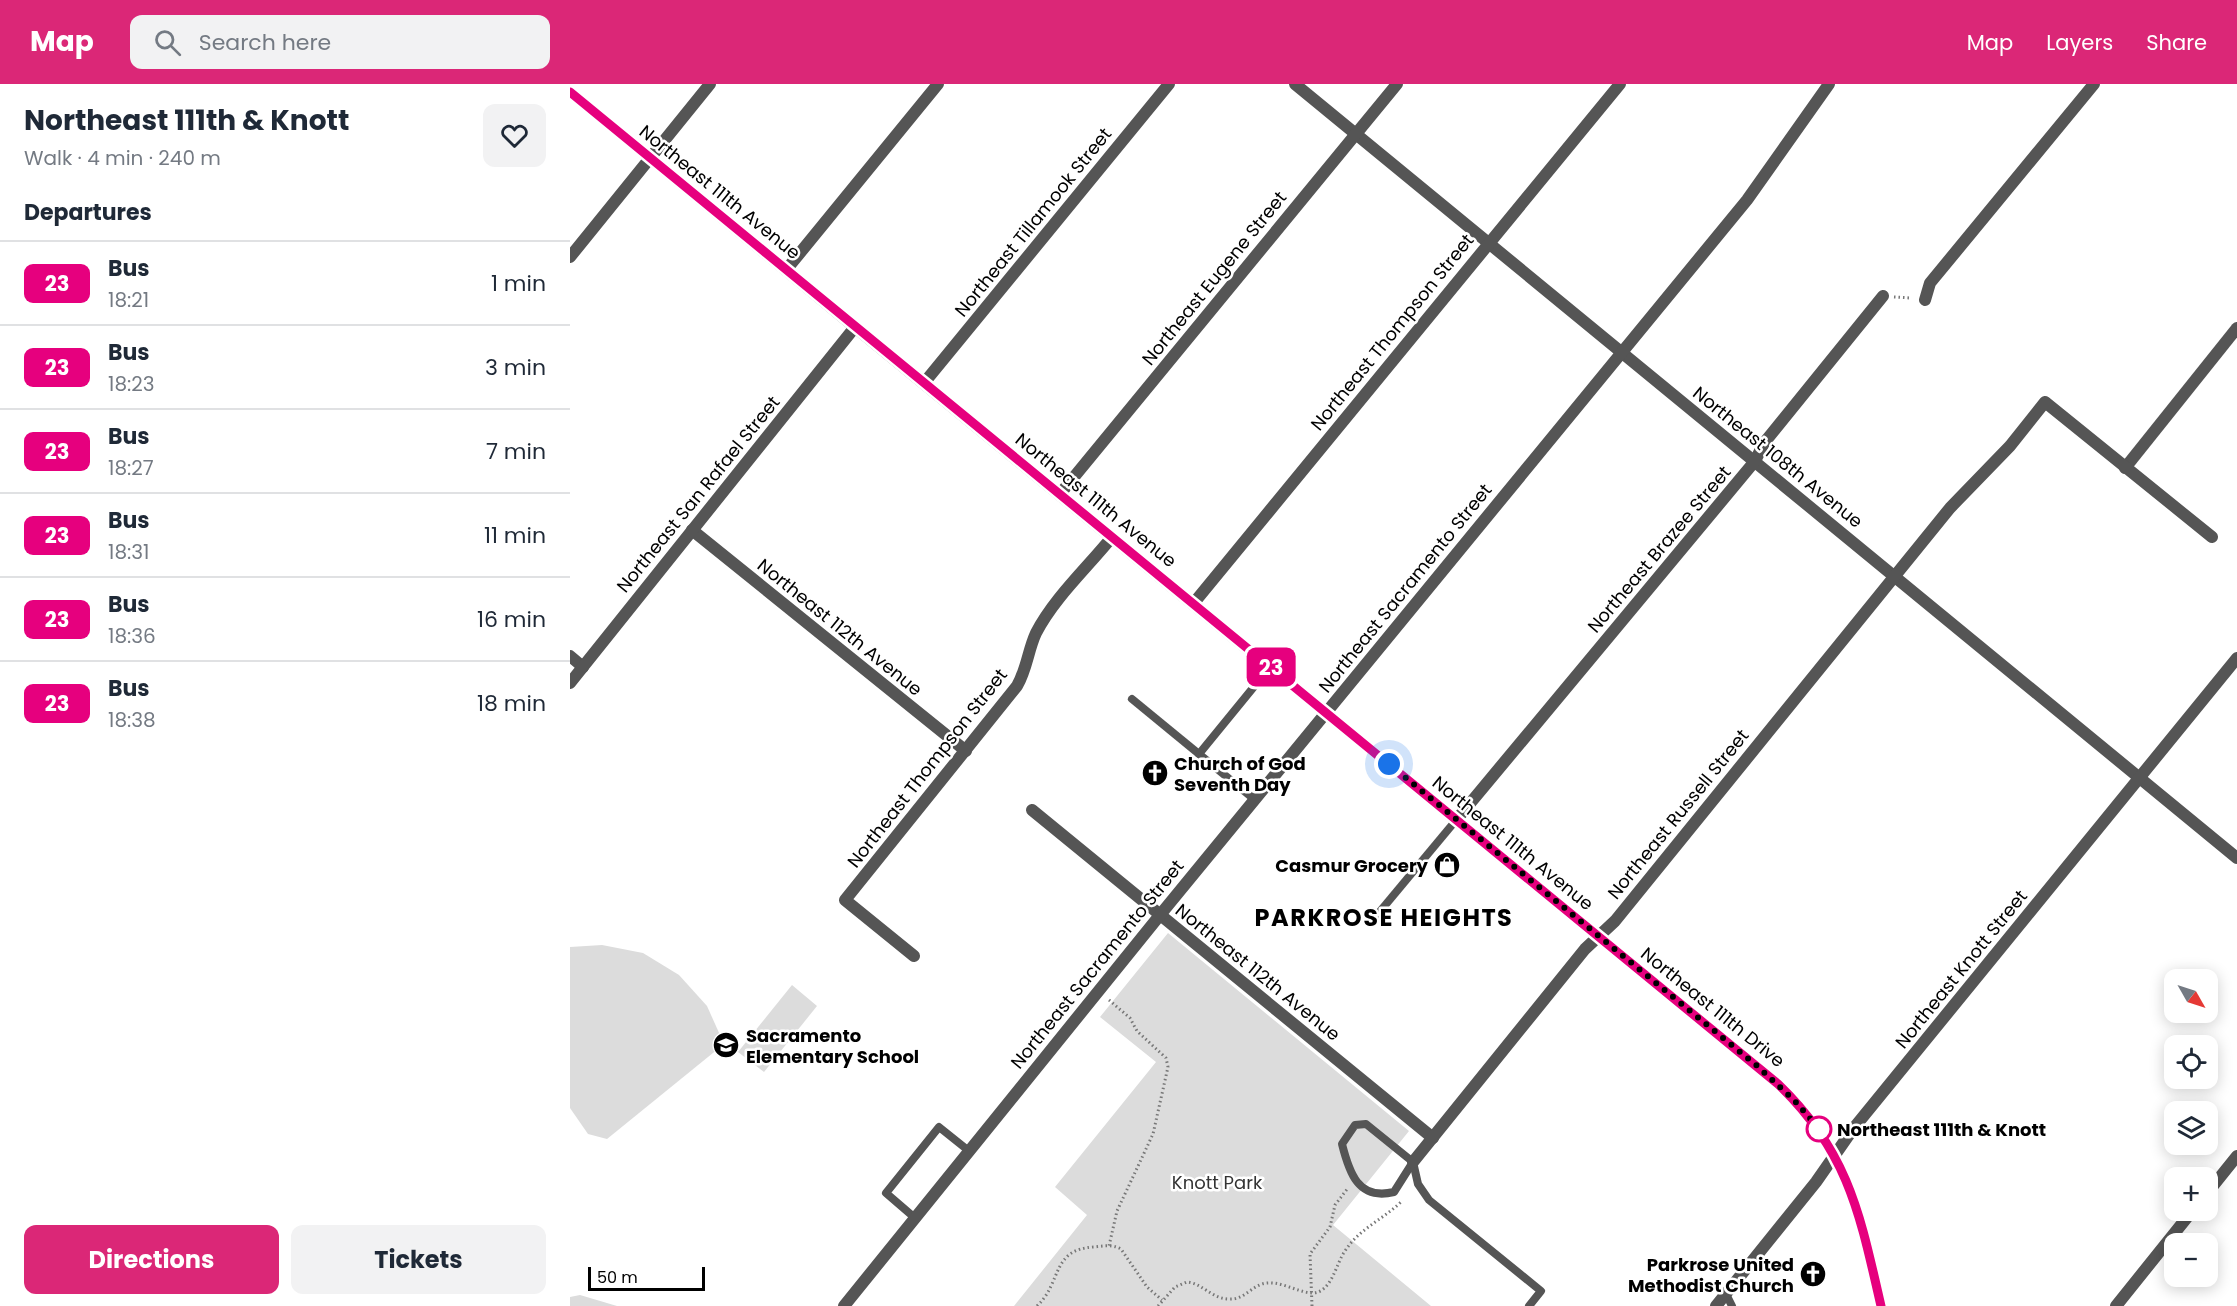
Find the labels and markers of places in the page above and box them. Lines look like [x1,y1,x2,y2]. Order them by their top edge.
place label: Church of God Seventh Day [1174,751,1306,797]
church icon: Church of God Seventh Day [1140,758,1170,788]
shop icon: Casmur Grocery [1432,850,1462,880]
place label: Casmur Grocery [1275,853,1429,878]
place label: Sacramento Elementary School [746,1023,919,1069]
school or university icon: Sacramento Elementary School [711,1030,741,1060]
marker: Northeast 111th & Knott [1806,1116,1832,1142]
place label: Northeast 111th & Knott [1837,1117,2046,1142]
place label: Parkrose United Methodist Church [1628,1252,1794,1298]
church icon: Parkrose United Methodist Church [1798,1259,1828,1289]

